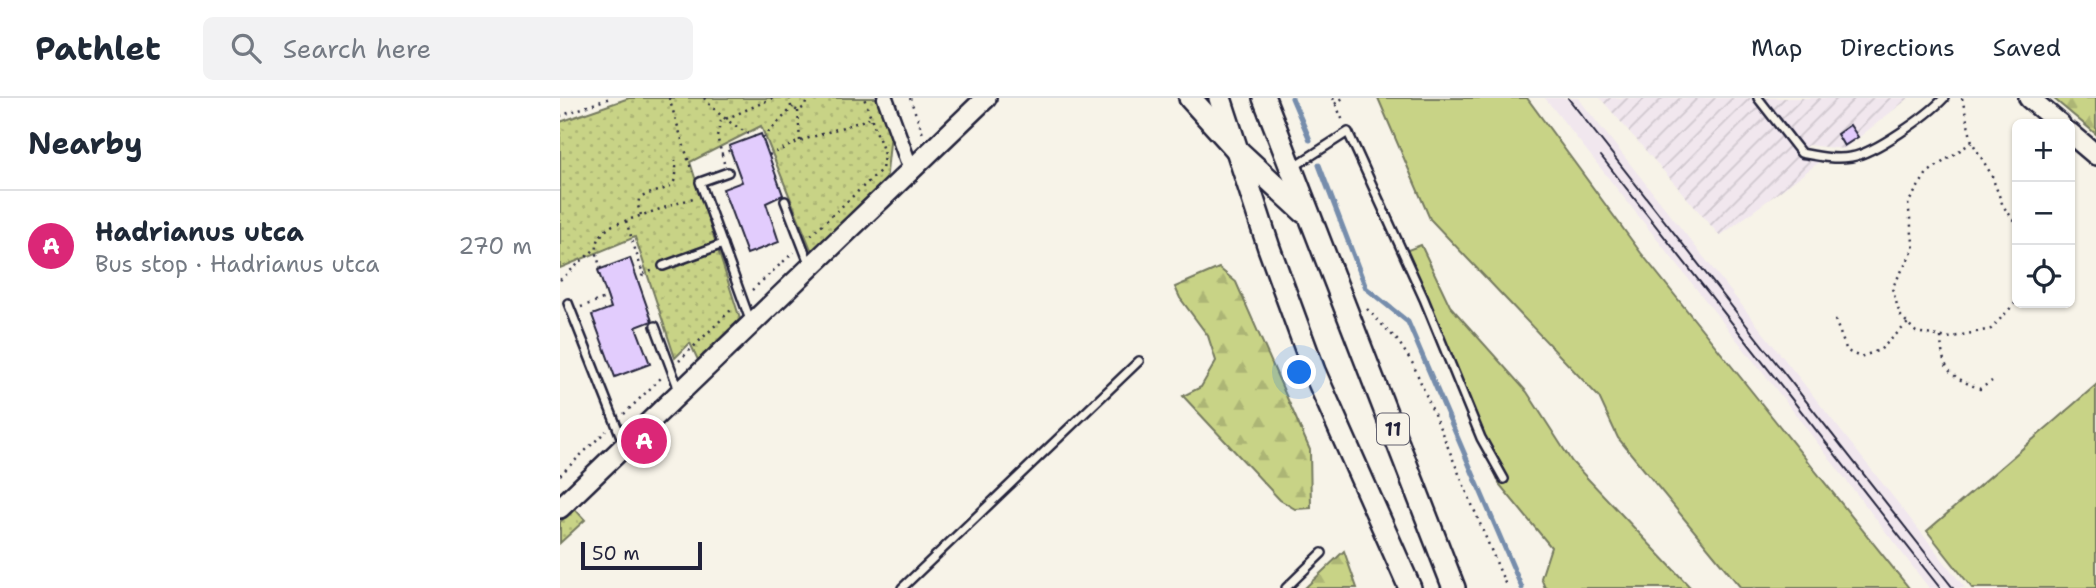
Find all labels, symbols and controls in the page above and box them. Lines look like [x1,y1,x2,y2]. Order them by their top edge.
search box [203,17,693,80]
text: Pathlet [35,26,161,71]
icon: search [227,29,265,67]
text: Search here [283,31,431,66]
text: Map [1751,32,1802,64]
text: Directions [1840,32,1955,64]
text: Saved [1993,32,2061,64]
map controls [2012,119,2075,308]
button: + [2012,119,2075,182]
text: Nearby [28,123,143,164]
button: − [2012,182,2075,245]
text: Hadrianus utca [95,214,304,249]
text: A [42,231,60,261]
text: 270 m [458,231,532,261]
button: locate [2012,245,2075,308]
text: Bus stop · Hadrianus utca [95,249,380,279]
your location [1282,355,1316,389]
road number: 11 [1377,414,1409,444]
pin: A [621,415,667,467]
scale bar [581,539,702,571]
text: 50 m [592,541,640,566]

